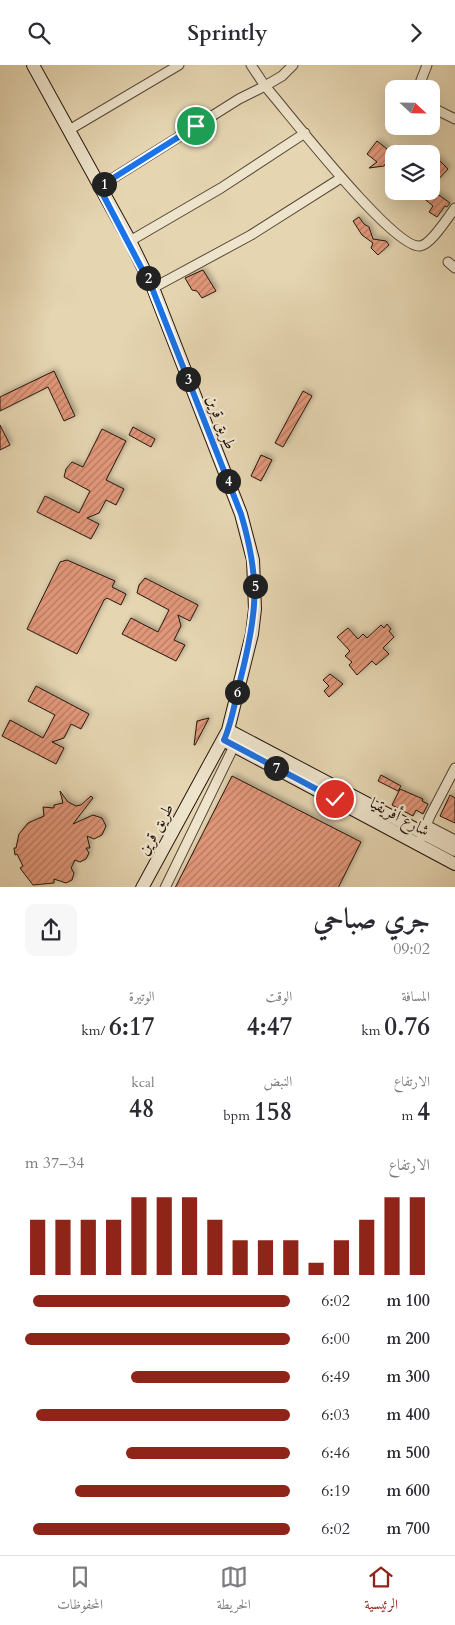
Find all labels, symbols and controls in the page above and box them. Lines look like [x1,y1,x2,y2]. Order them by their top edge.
text: Sprintly [187,18,268,48]
icon: search [25,19,53,47]
icon: forward [402,19,430,47]
north arrow [385,80,440,135]
map controls [385,80,440,200]
pin [175,105,217,147]
icon: arrive [182,112,210,140]
button: layers [385,145,440,200]
pin: 1 [92,171,116,197]
text: 1 [101,175,108,194]
pin: 2 [136,265,160,291]
text: 2 [145,269,152,288]
pin: 3 [176,367,200,391]
text: 3 [185,370,192,389]
street label: طريق قرين [201,392,241,453]
pin: 4 [216,469,240,493]
text: 4 [225,472,232,491]
pin: 5 [242,573,268,599]
text: 5 [252,577,259,596]
pin: 6 [224,679,250,705]
text: 6 [234,683,241,702]
pin: 7 [264,755,288,781]
text: 7 [273,759,280,778]
pin [314,778,356,820]
icon: check [321,785,349,813]
street label: شارع أفريقيا [365,791,434,844]
street label: طريق قرين [133,799,179,859]
text: جري صباحي [313,900,430,938]
button: share [25,904,77,956]
text: 09:02 [393,938,430,960]
text: الوتيرة [129,987,155,1006]
text: الوقت [266,987,292,1006]
text: المسافة [401,987,430,1006]
text: 6:17 [109,1010,155,1044]
text: 4:47 [247,1010,292,1044]
text: 0.76 [384,1010,430,1044]
text: /km [81,1021,109,1040]
text: km [361,1021,384,1040]
text: النبض [263,1072,292,1091]
text: الارتفاع [394,1072,430,1091]
text: kcal [131,1073,155,1092]
text: 48 [129,1092,155,1126]
text: 158 [254,1095,292,1129]
text: 4 [417,1095,430,1129]
text: bpm [223,1106,254,1125]
text: m [402,1106,417,1125]
text: 34–37 m [25,1152,84,1174]
text: الارتفاع [388,1154,430,1176]
text: 6:02 [321,1290,350,1312]
text: 100 m [386,1290,430,1312]
text: 6:00 [321,1328,350,1350]
text: 200 m [386,1328,430,1350]
text: 6:49 [321,1366,350,1388]
text: 300 m [386,1366,430,1388]
text: 6:03 [321,1404,350,1426]
text: 400 m [386,1404,430,1426]
text: 6:46 [321,1442,350,1464]
text: 500 m [386,1442,430,1464]
text: 6:19 [321,1480,350,1502]
text: 600 m [386,1480,430,1502]
text: 6:02 [321,1518,350,1540]
text: 700 m [386,1518,430,1540]
tab: المحفوظات [57,1563,103,1618]
tab: الخريطة [217,1563,251,1618]
tab: الرئيسية [365,1563,398,1618]

